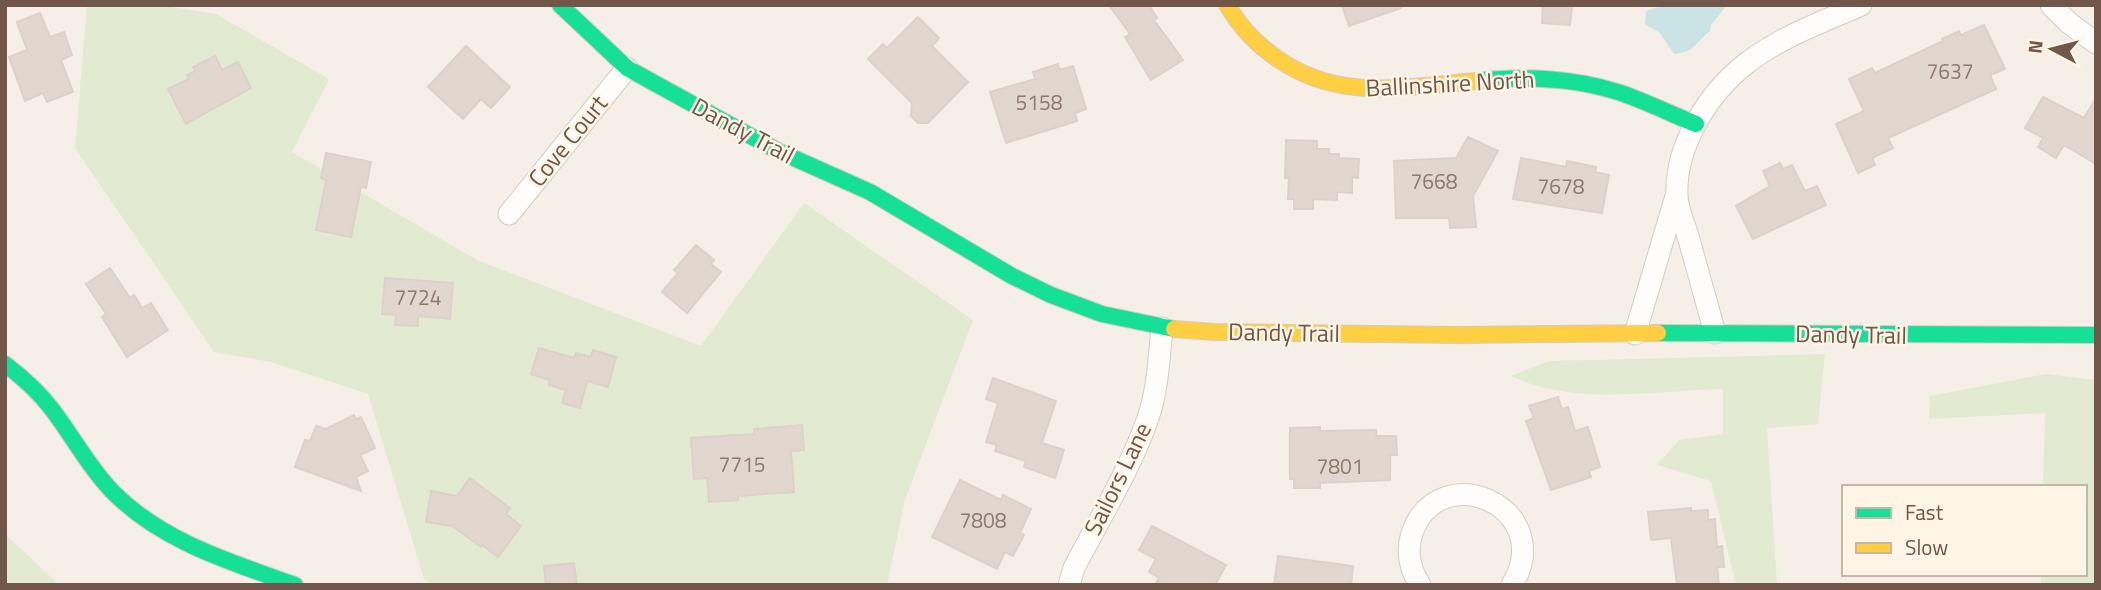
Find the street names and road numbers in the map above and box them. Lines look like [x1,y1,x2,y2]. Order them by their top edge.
street label: Ballinshire North [1365,61,1535,105]
street label: Cove Court [519,86,616,194]
street label: Dandy Trail [686,88,801,172]
street label: Dandy Trail [1228,313,1340,351]
street label: Dandy Trail [1795,315,1907,353]
street label: Sailors Lane [1074,416,1160,541]

